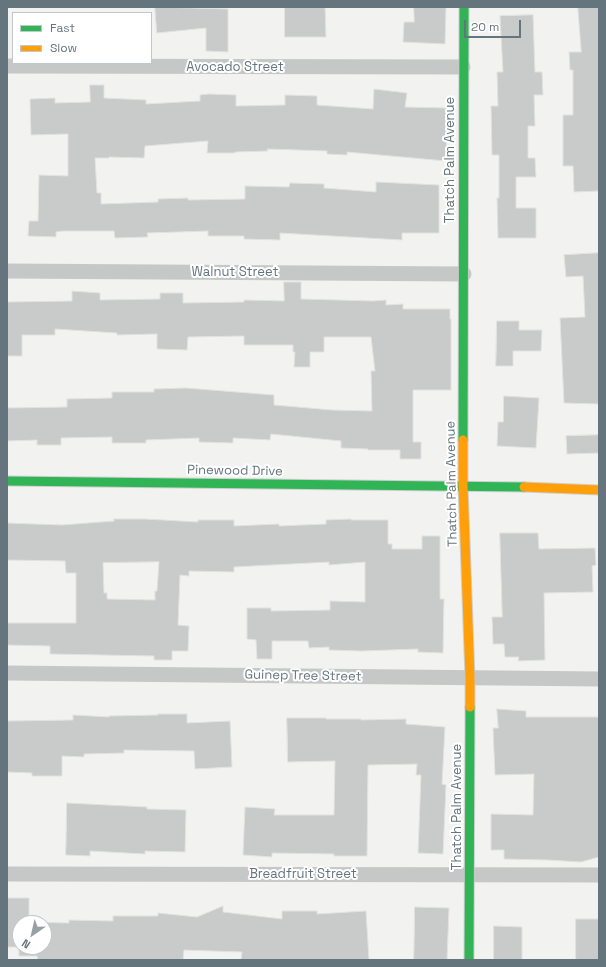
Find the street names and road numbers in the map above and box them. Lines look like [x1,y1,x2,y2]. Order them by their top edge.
street label: Avocado Street [186,59,284,75]
street label: Thatch Palm Avenue [442,97,458,223]
street label: Walnut Street [192,264,278,280]
street label: Thatch Palm Avenue [443,421,461,547]
street label: Pinewood Drive [187,462,283,480]
street label: Guinep Tree Street [244,667,362,685]
street label: Thatch Palm Avenue [449,744,465,870]
street label: Breadfruit Street [249,866,357,882]

